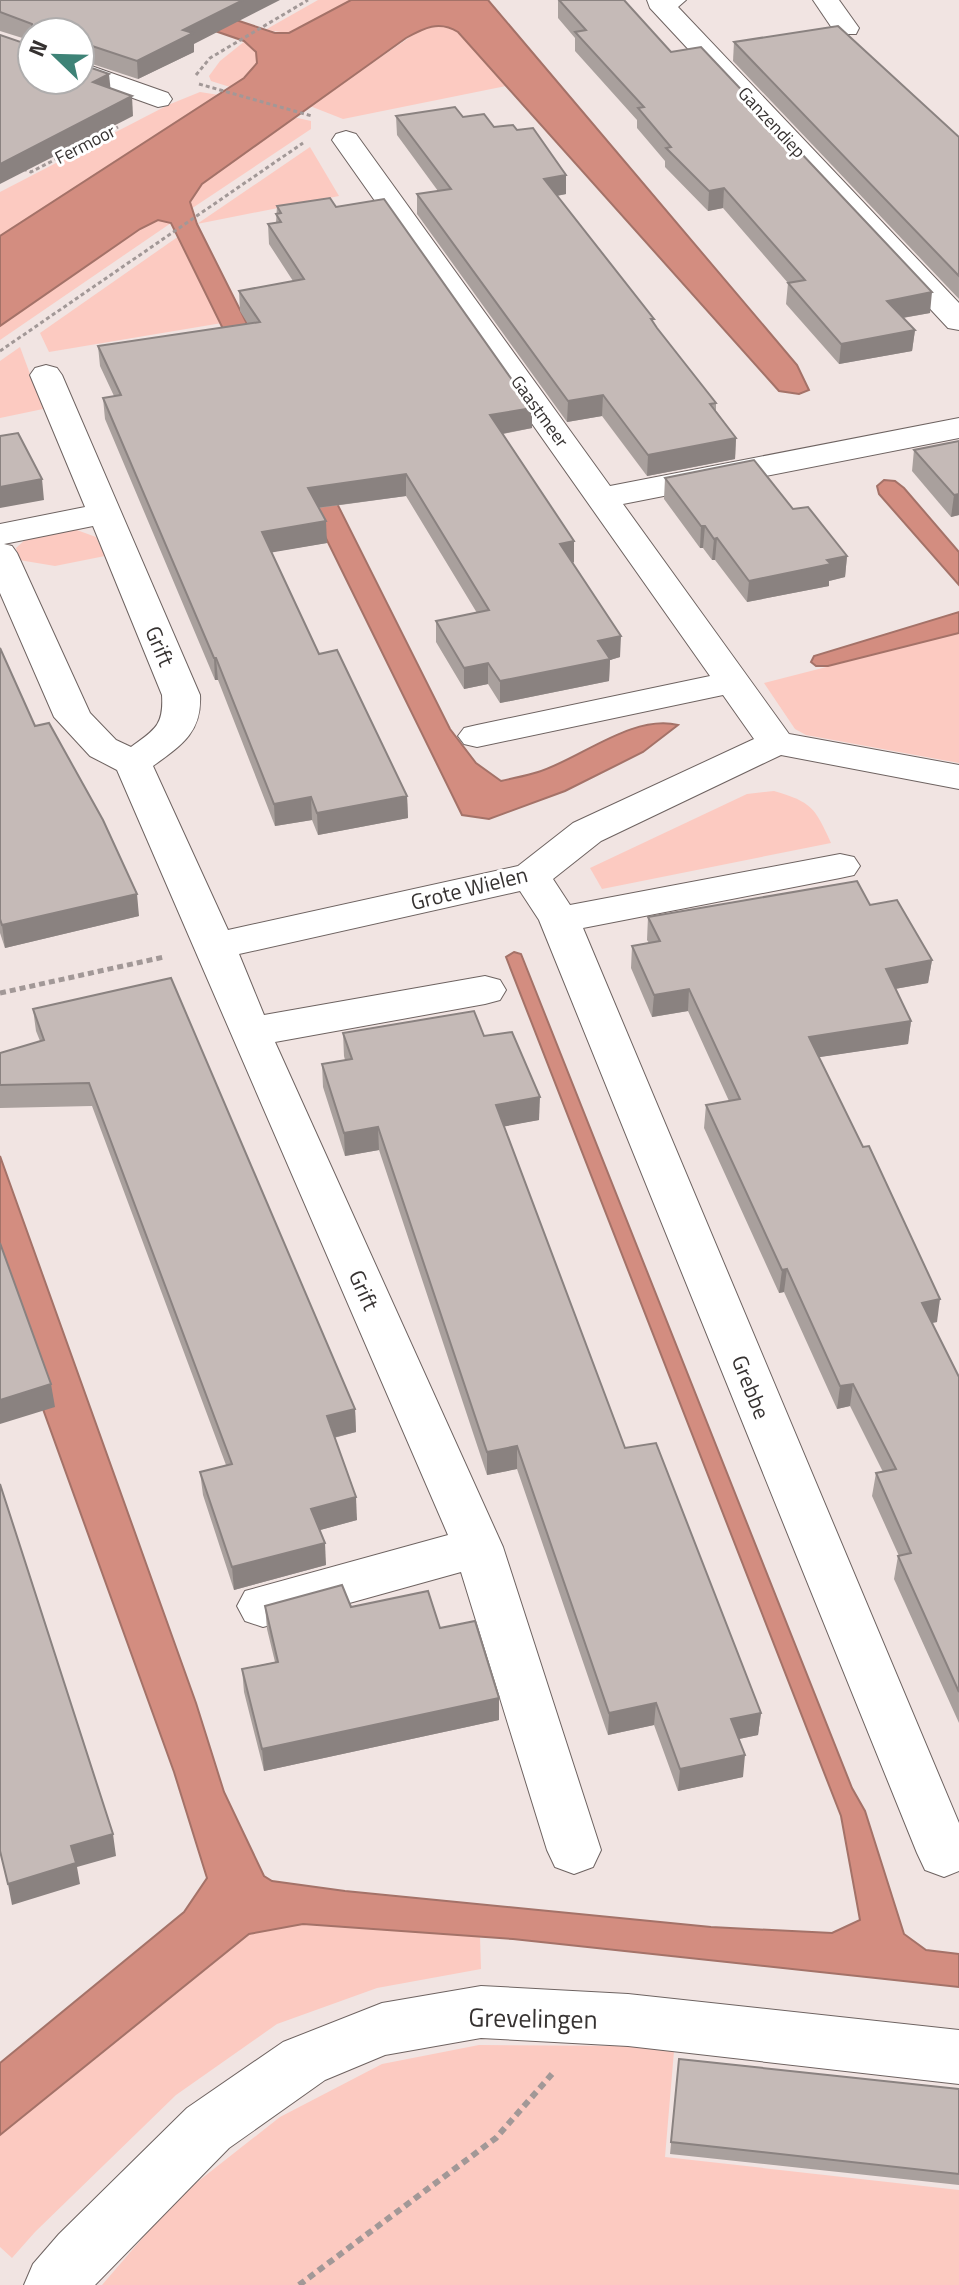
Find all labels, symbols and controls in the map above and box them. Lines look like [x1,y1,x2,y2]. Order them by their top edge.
north arrow [16,16,96,96]
text: N [19,35,56,62]
street label: Ganzendiep [732,80,812,164]
street label: Fermoor [50,117,120,171]
street label: Gaastmeer [505,369,575,453]
street label: Grift [136,620,184,672]
street label: Grote Wielen [407,857,531,919]
street label: Grift [340,1264,388,1316]
street label: Grebbe [723,1350,779,1424]
street label: Grevelingen [468,1997,598,2039]

